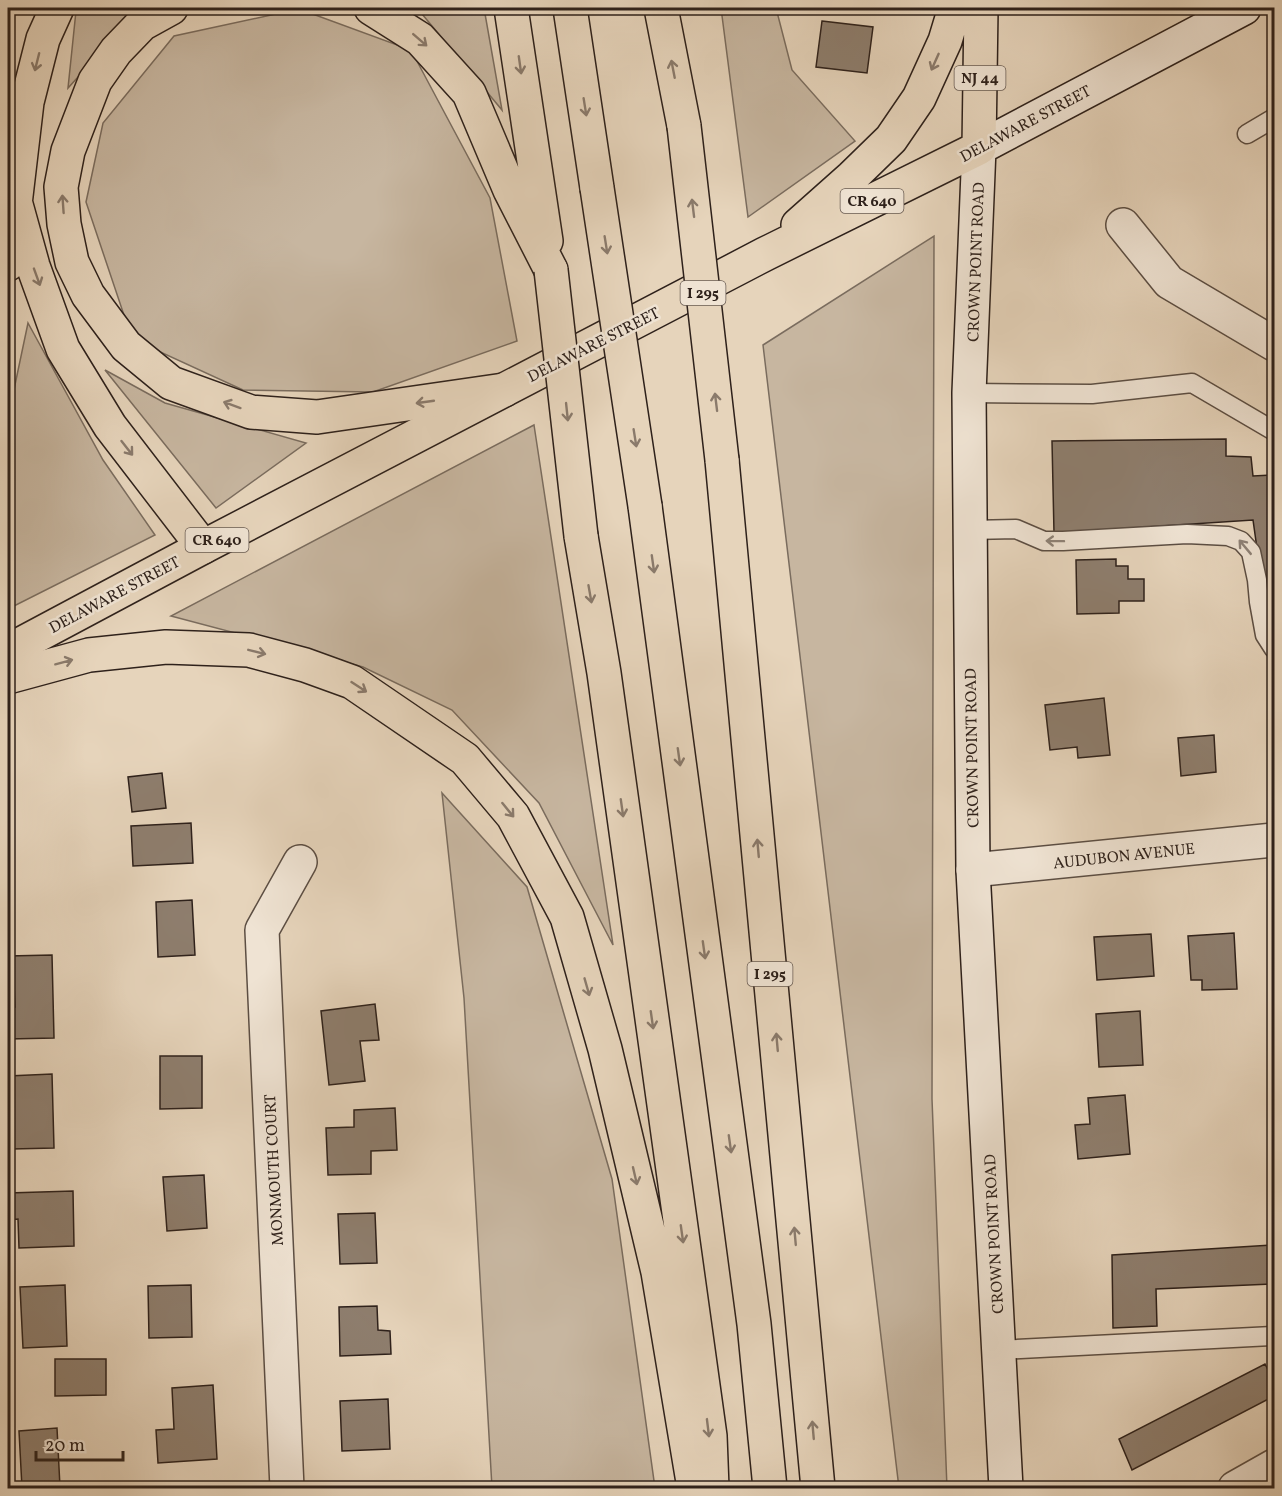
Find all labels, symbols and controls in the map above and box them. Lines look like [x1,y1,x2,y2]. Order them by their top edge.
one-way arrow [412,33,427,47]
one-way arrow [31,53,42,72]
one-way arrow [929,53,941,71]
one-way arrow [515,55,526,75]
one-way arrow [667,59,678,79]
road number: NJ 44 [954,66,1006,90]
street label: DELAWARE STREET [956,81,1095,169]
one-way arrow [579,96,590,116]
street label: CROWN POINT ROAD [963,181,991,342]
road number: CR 640 [840,189,904,213]
one-way arrow [57,195,68,215]
one-way arrow [687,199,698,218]
one-way arrow [600,235,611,255]
one-way arrow [32,267,43,286]
road number: I 295 [680,281,726,305]
street label: DELAWARE STREET [524,303,664,389]
one-way arrow [710,392,721,412]
one-way arrow [415,396,435,407]
one-way arrow [224,399,242,410]
one-way arrow [561,401,572,421]
one-way arrow [630,428,641,448]
one-way arrow [121,440,134,456]
road number: CR 640 [186,528,248,552]
one-way arrow [1045,535,1065,546]
one-way arrow [1238,540,1252,556]
street label: DELAWARE STREET [45,552,184,640]
one-way arrow [648,553,659,573]
one-way arrow [585,584,596,603]
one-way arrow [248,647,267,659]
one-way arrow [54,655,73,667]
street label: CROWN POINT ROAD [961,668,985,828]
one-way arrow [350,681,367,693]
one-way arrow [673,746,684,766]
one-way arrow [617,797,628,817]
one-way arrow [501,802,514,818]
one-way arrow [753,838,764,858]
street label: AUDUBON AVENUE [1052,839,1196,875]
one-way arrow [699,940,710,960]
road number: I 295 [748,962,792,986]
one-way arrow [582,977,593,996]
one-way arrow [646,1010,657,1030]
one-way arrow [771,1032,782,1052]
street label: MONMOUTH COURT [260,1093,290,1246]
one-way arrow [724,1133,735,1153]
street label: CROWN POINT ROAD [980,1153,1010,1314]
one-way arrow [630,1166,641,1185]
one-way arrow [676,1224,687,1244]
one-way arrow [789,1227,800,1247]
one-way arrow [703,1417,714,1437]
one-way arrow [807,1421,818,1441]
scale bar [36,1424,123,1462]
text: 20 m [45,1434,85,1459]

